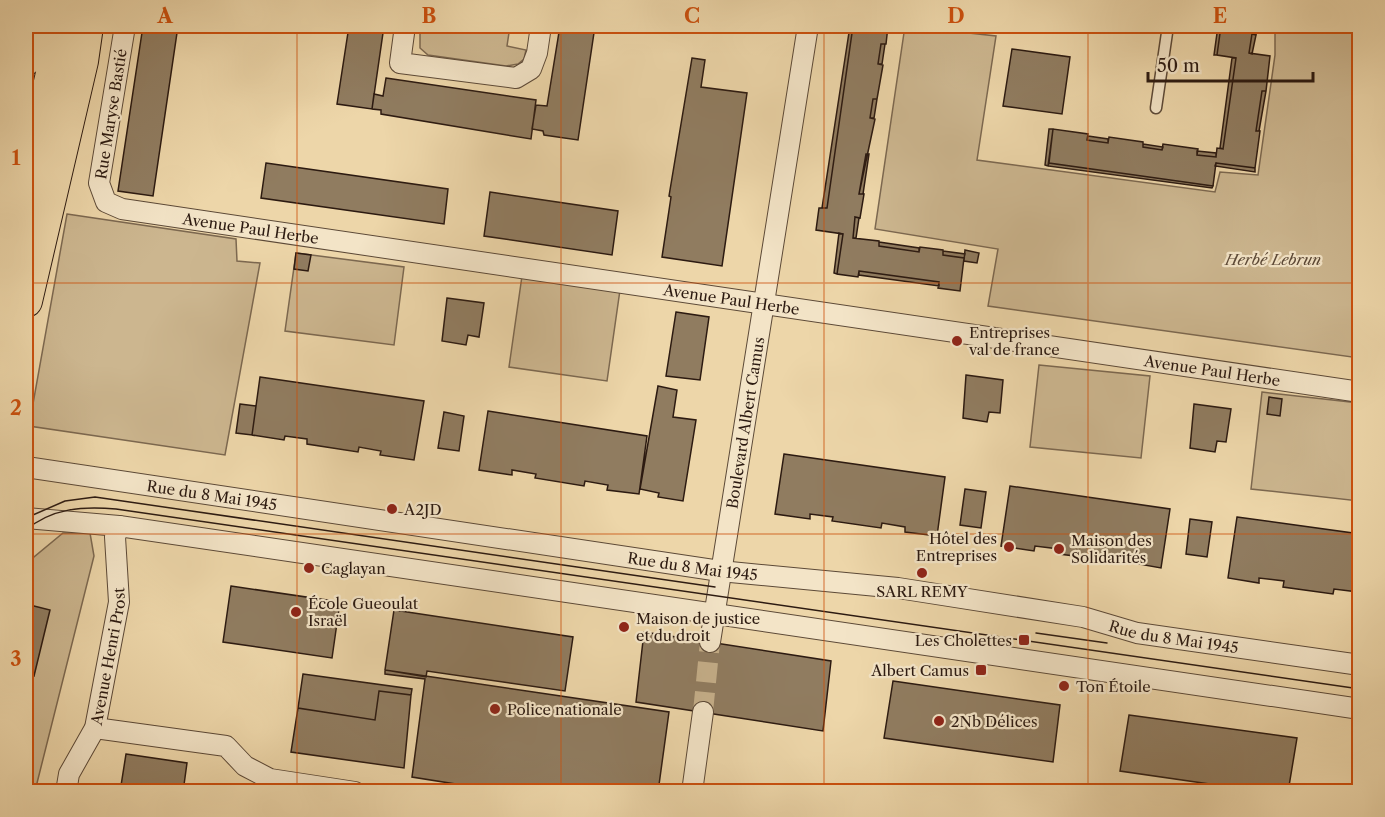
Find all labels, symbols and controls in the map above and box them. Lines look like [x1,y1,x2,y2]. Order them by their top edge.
text: A [156,4,173,28]
text: B [422,4,437,28]
text: C [684,4,700,28]
text: D [947,4,965,28]
text: E [1213,4,1227,28]
scale bar [1148,45,1313,83]
street label: Rue Maryse Bastié [91,47,131,181]
text: 50 m [1157,55,1200,77]
text: 1 [12,146,21,170]
street label: Avenue Paul Herbe [180,208,320,247]
park label: Herbé Lebrun [1224,250,1321,269]
street label: Avenue Paul Herbe [661,280,801,319]
place label: Entreprises val de france [968,323,1060,359]
marker: Entreprises val de france [950,334,964,348]
street label: Boulevard Albert Camus [722,335,768,510]
street label: Avenue Paul Herbe [1142,351,1282,390]
text: 2 [10,396,22,420]
street label: Rue du 8 Mai 1945 [146,476,278,514]
place label: A2JD [403,500,442,519]
marker: A2JD [385,502,399,516]
place label: Hôtel des Entreprises [916,529,997,565]
place label: Maison des Solidarités [1071,531,1152,567]
marker: Hôtel des Entreprises [1002,540,1016,554]
marker: Maison des Solidarités [1052,542,1066,556]
street label: Rue du 8 Mai 1945 [626,548,759,584]
place label: Caglayan [321,559,386,578]
marker: Caglayan [302,561,316,575]
marker: SARL REMY [915,566,929,580]
place label: SARL REMY [876,582,968,601]
street label: Avenue Henri Prost [86,586,129,728]
place label: École Gueoulat Israël [308,594,419,630]
marker: École Gueoulat Israël [289,605,303,619]
place label: Maison de justice et du droit [636,609,760,645]
street label: Rue du 8 Mai 1945 [1107,616,1240,657]
marker: Maison de justice et du droit [617,620,631,634]
place label: Les Cholettes [915,631,1012,650]
marker: Les Cholettes [1017,633,1031,647]
text: 3 [10,647,22,671]
place label: Albert Camus [870,661,969,680]
marker: Albert Camus [974,663,988,677]
place label: Ton Étoile [1076,677,1151,696]
marker: Ton Étoile [1057,679,1071,693]
place label: Police nationale [507,700,622,719]
marker: Police nationale [488,702,502,716]
place label: 2Nb Délices [951,712,1037,731]
marker: 2Nb Délices [932,714,946,728]

